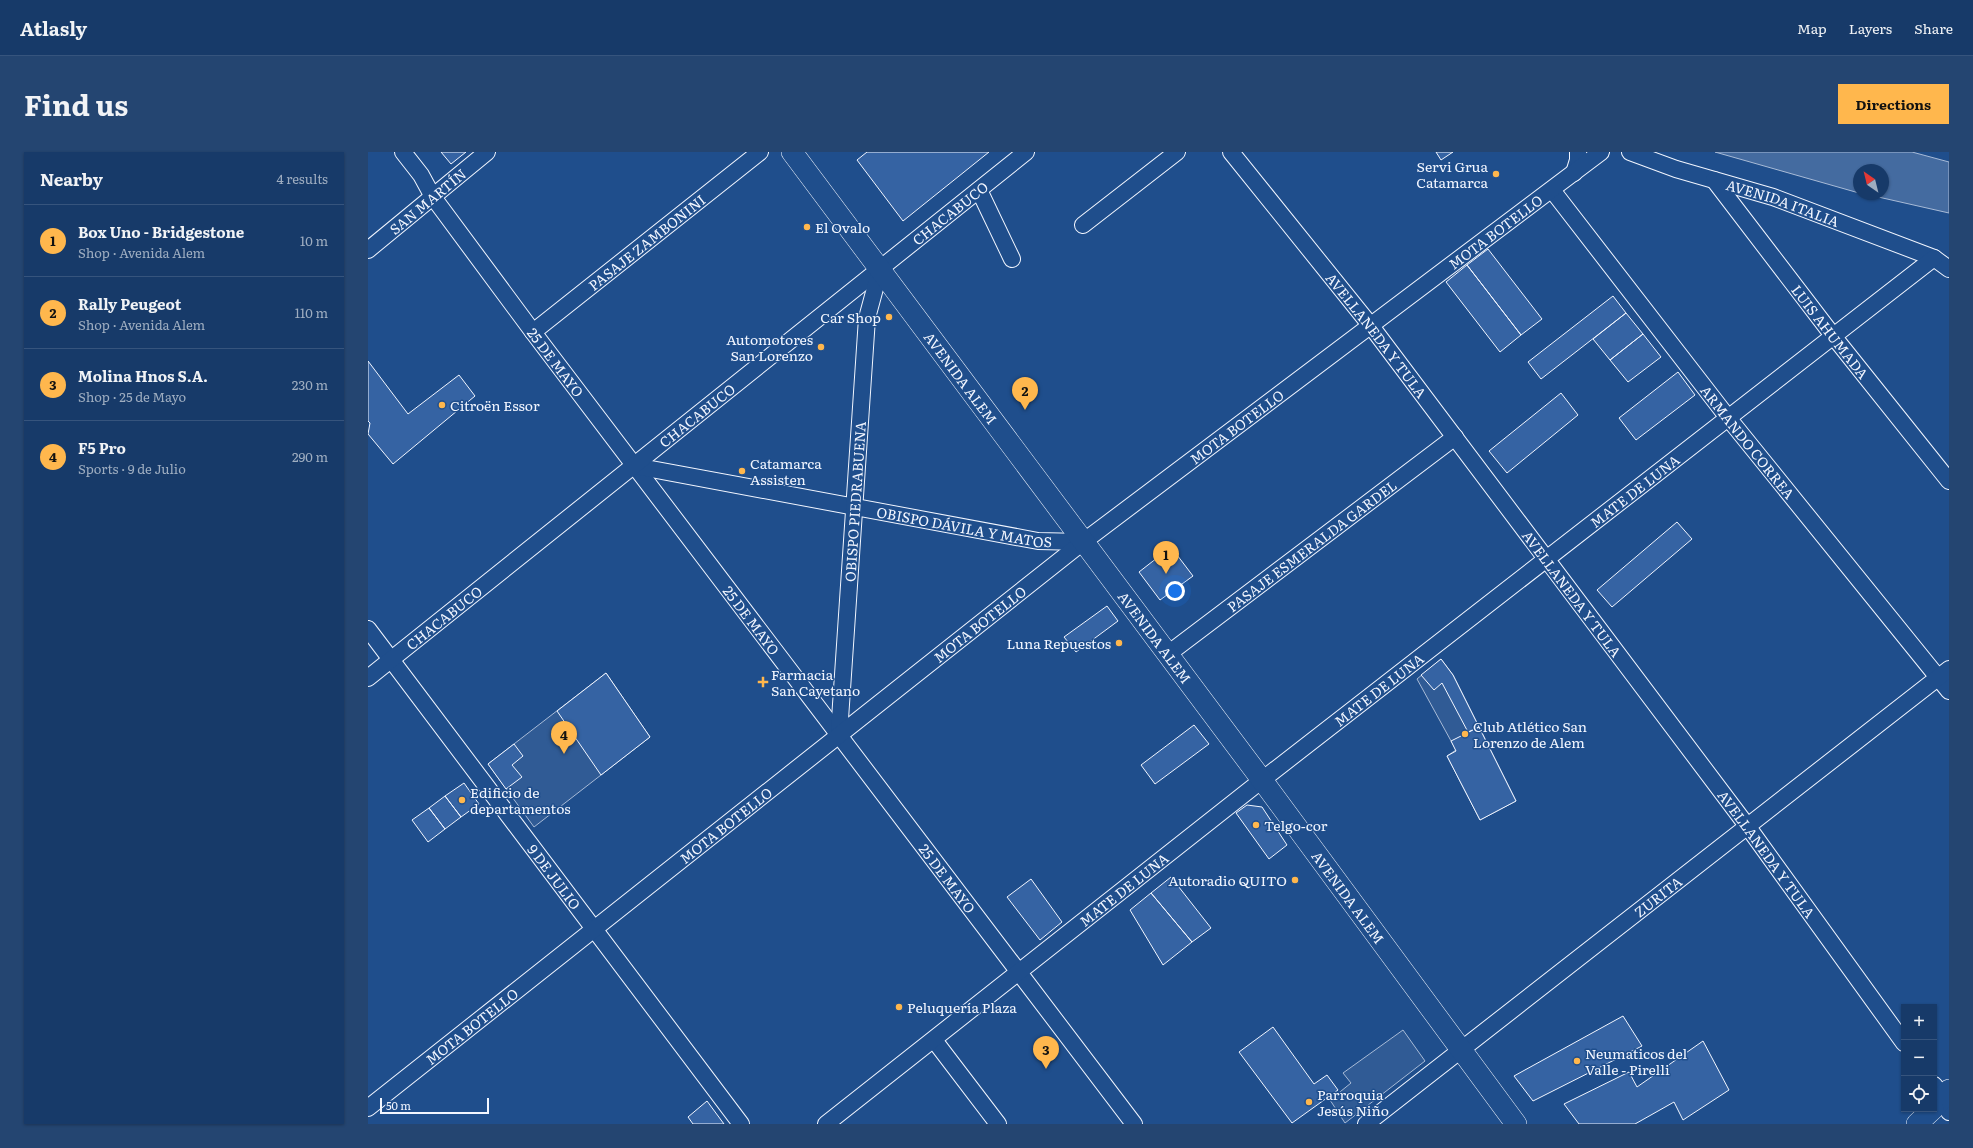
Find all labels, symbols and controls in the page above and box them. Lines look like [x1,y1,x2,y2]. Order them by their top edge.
text: Atlasly [20,14,87,42]
text: Map [1797,18,1827,38]
text: Layers [1849,18,1892,38]
text: Share [1914,18,1953,38]
text: Find us [24,83,128,125]
button: Directions [1838,84,1949,124]
place label: Servi Grua Catamarca [1416,156,1488,192]
street label: SAN MARTÍN [385,163,470,239]
north arrow [1853,164,1889,200]
text: Nearby [40,166,103,191]
text: 4 results [277,169,328,188]
marker: Servi Grua Catamarca [1491,169,1501,179]
street label: AVENIDA ITALIA [1724,174,1843,231]
street label: CHACABUCO [908,176,992,249]
street label: PASAJE ZAMBONINI [584,189,709,295]
street label: MOTA BOTELLO [1444,190,1546,274]
place label: El Ovalo [815,217,870,237]
text: Box Uno - Bridgestone [78,220,244,243]
marker: El Ovalo [802,222,812,232]
text: 1 [50,231,56,250]
text: 10 m [300,231,328,250]
text: Shop · Avenida Alem [78,243,205,262]
street label: AVELLANEDA Y TULA [1322,268,1432,402]
street label: LUIS AHUMADA [1787,280,1874,383]
text: Rally Peugeot [78,292,181,315]
text: 2 [50,303,56,322]
text: 110 m [295,303,328,322]
place label: Car Shop [820,307,881,327]
marker: Car Shop [884,312,894,322]
text: Shop · Avenida Alem [78,315,205,334]
street label: 25 DE MAYO [523,323,589,401]
street label: AVENIDA ALEM [920,327,1002,428]
place label: Automotores San Lorenzo [726,329,813,365]
marker: Automotores San Lorenzo [816,342,826,352]
text: Molina Hnos S.A. [78,364,208,387]
text: 3 [49,375,57,394]
text: 230 m [292,375,328,394]
pin: 2 [1012,377,1038,410]
street label: CHACABUCO [655,379,739,452]
street label: ARMANDO CORREA [1696,381,1800,503]
street label: MOTA BOTELLO [1185,384,1288,468]
text: Shop · 25 de Mayo [78,387,186,406]
place label: Citroën Essor [450,395,540,415]
marker: Citroën Essor [437,400,447,410]
street label: OBISPO PIEDRABUENA [839,420,870,582]
text: F5 Pro [78,436,126,459]
text: 4 [49,447,57,466]
text: 290 m [292,447,328,466]
street label: MATE DE LUNA [1586,449,1684,532]
place label: Catamarca Assisten [750,453,822,489]
text: Sports · 9 de Julio [78,459,186,478]
marker: Catamarca Assisten [737,466,747,476]
street label: PASAJE ESMERALDA GARDEL [1223,475,1401,616]
street label: OBISPO DÁVILA Y MATOS [875,501,1052,551]
street label: AVELLANEDA Y TULA [1518,526,1627,661]
pin: 1 [1153,541,1179,574]
street label: CHACABUCO [402,581,486,654]
street label: 25 DE MAYO [719,581,784,659]
street label: MOTA BOTELLO [929,581,1030,667]
your location [1165,581,1185,601]
street label: AVENIDA ALEM [1114,587,1196,688]
place label: Luna Repuestos [1006,633,1111,653]
marker: Luna Repuestos [1114,638,1124,648]
street label: MATE DE LUNA [1330,648,1428,731]
place label: Farmacia San Cayetano [771,664,860,700]
marker: Farmacia San Cayetano [758,677,768,687]
place label: Club Atlético San Lorenzo de Alem [1473,716,1587,752]
pin: 4 [551,721,577,754]
marker: Club Atlético San Lorenzo de Alem [1460,729,1470,739]
place label: Edificio de departamentos [470,782,571,818]
street label: MOTA BOTELLO [675,782,776,868]
street label: AVELLANEDA Y TULA [1713,786,1821,922]
marker: Edificio de departamentos [457,795,467,805]
place label: Telgo-cor [1264,815,1328,835]
marker: Telgo-cor [1251,820,1261,830]
street label: 25 DE MAYO [915,839,980,917]
street label: 9 DE JULIO [523,840,586,913]
street label: MATE DE LUNA [1075,847,1173,931]
street label: AVENIDA ALEM [1308,847,1389,948]
place label: Autoradio QUITO [1168,870,1287,890]
street label: ZURITA [1630,871,1686,921]
marker: Autoradio QUITO [1290,875,1300,885]
street label: MOTA BOTELLO [421,983,522,1069]
place label: Peluquería Plaza [907,997,1017,1017]
marker: Peluquería Plaza [894,1002,904,1012]
map controls [1901,1004,1937,1112]
button: + [1901,1004,1937,1040]
pin: 3 [1033,1036,1059,1069]
button: − [1901,1040,1937,1076]
place label: Neumaticos del Valle - Pirelli [1585,1043,1688,1079]
marker: Neumaticos del Valle - Pirelli [1572,1056,1582,1066]
button: locate [1901,1076,1937,1112]
place label: Parroquia Jesús Niño [1317,1084,1389,1120]
scale bar [380,1096,489,1115]
text: 50 m [386,1097,411,1113]
marker: Parroquia Jesús Niño [1304,1097,1314,1107]

